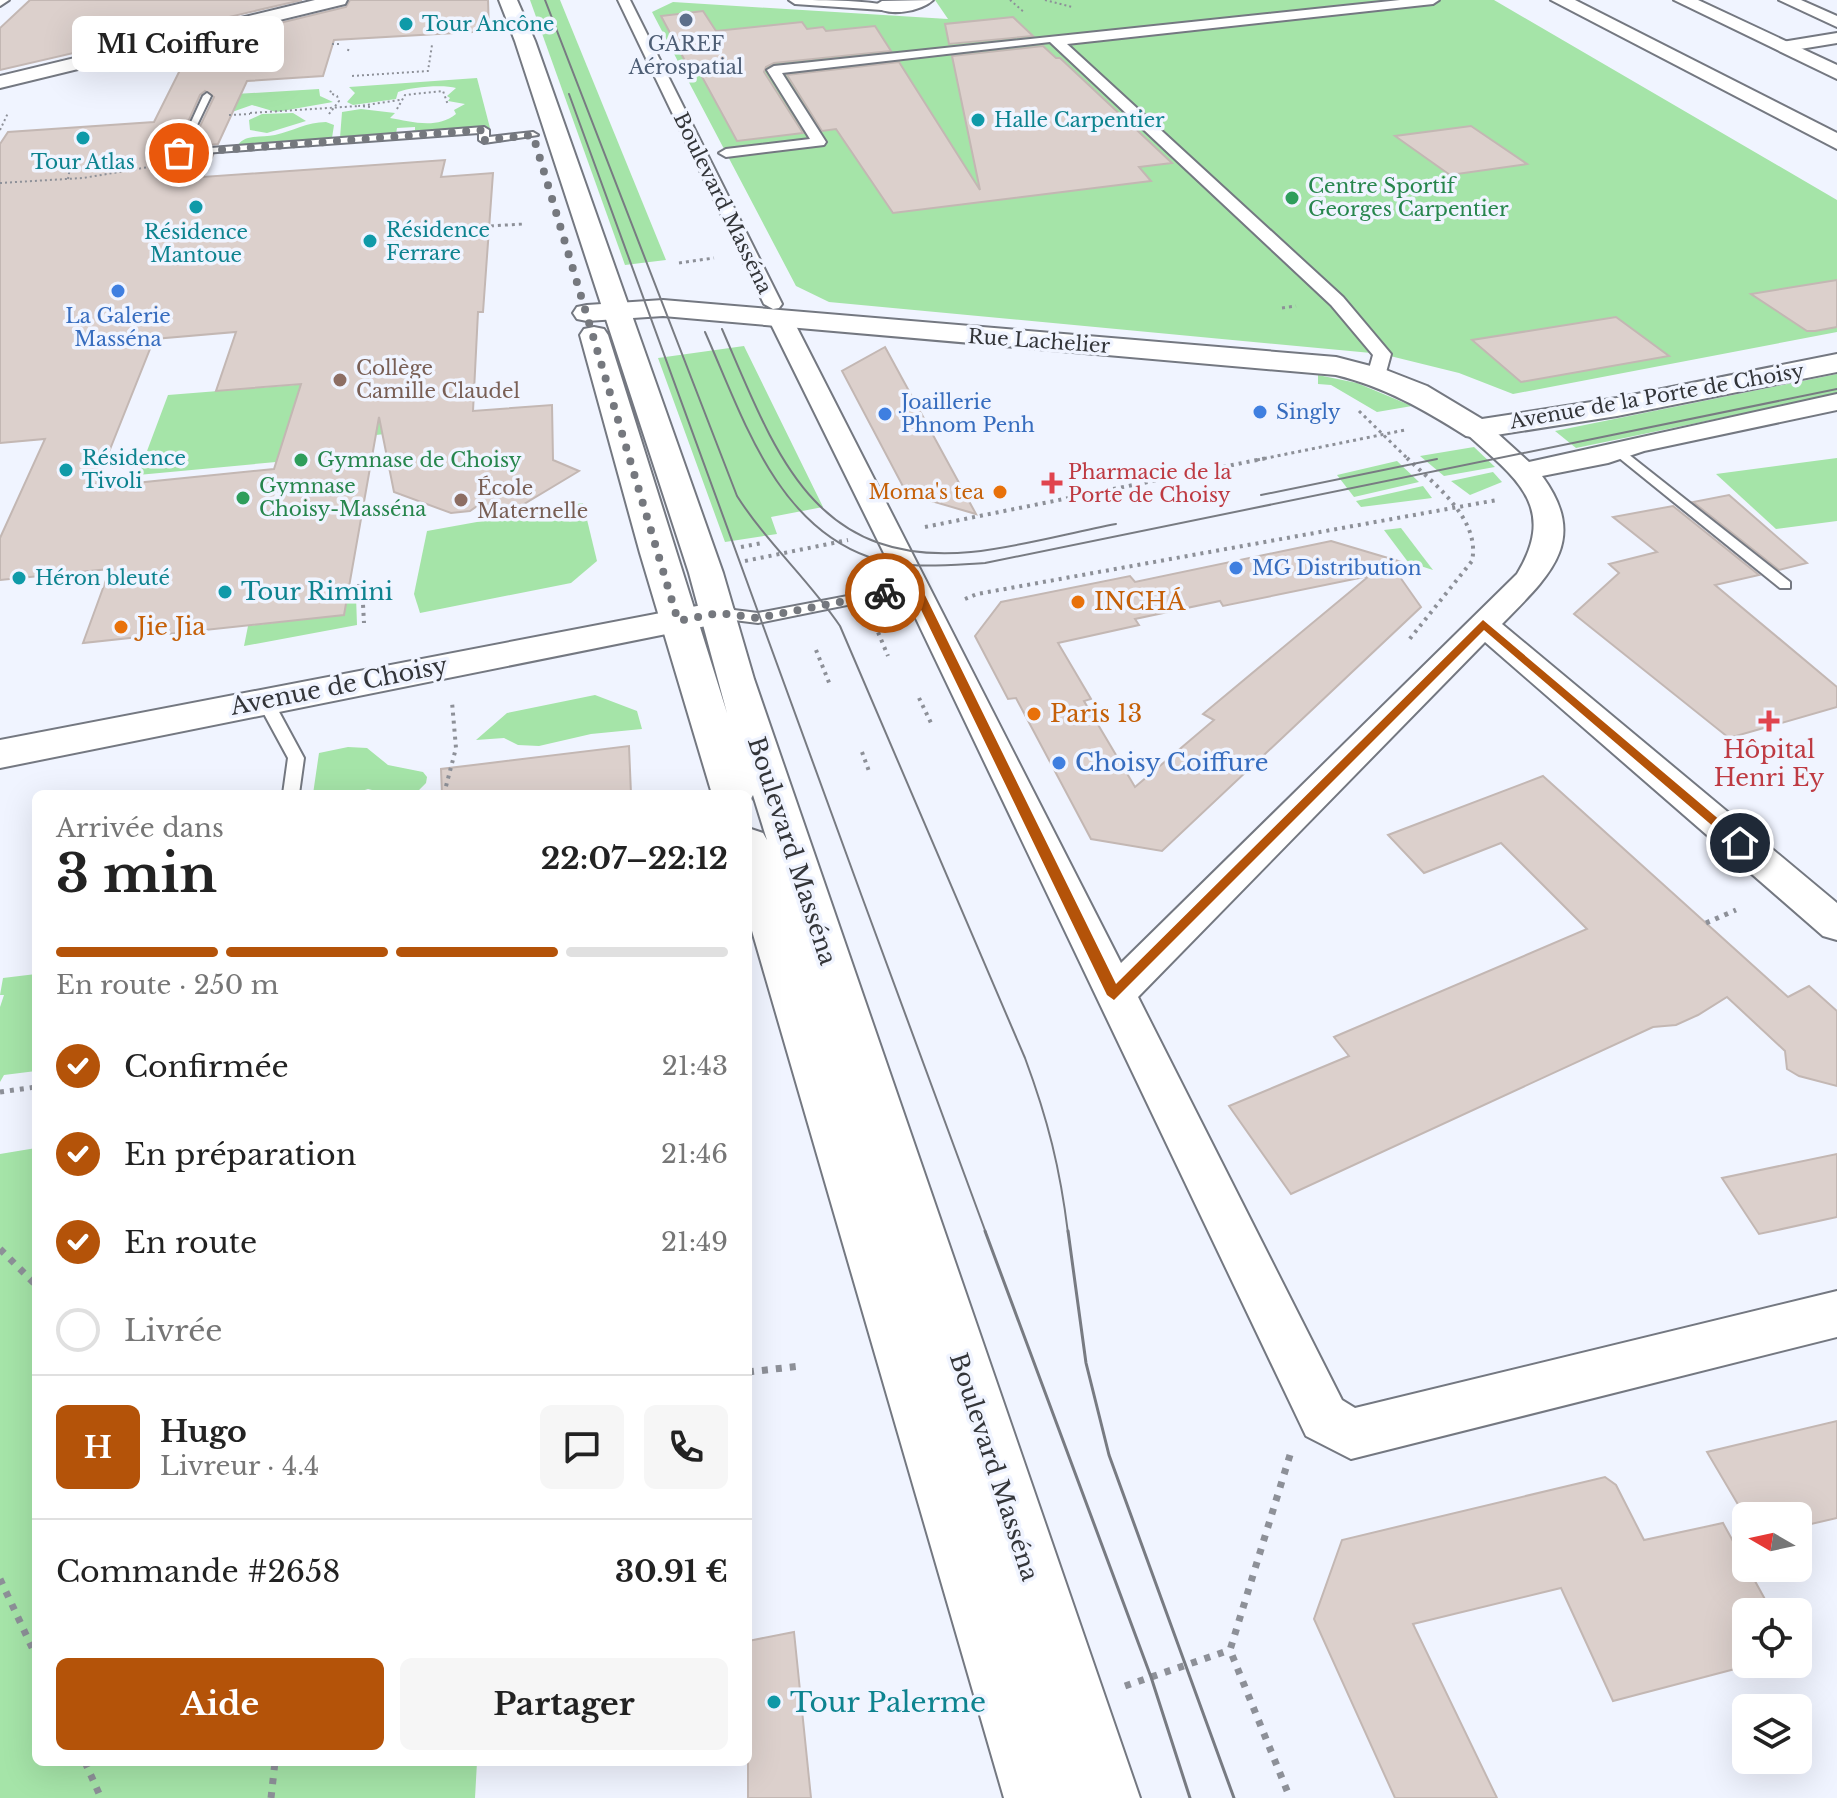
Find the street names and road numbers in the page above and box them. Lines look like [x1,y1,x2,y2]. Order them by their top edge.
street label: Boulevard Masséna [669,109,778,298]
street label: Rue Lachelier [967,324,1111,358]
street label: Avenue de la Porte de Choisy [1507,358,1806,434]
street label: Avenue de Choisy [227,650,451,721]
street label: Boulevard Masséna [742,733,843,969]
street label: Boulevard Masséna [944,1349,1045,1585]

